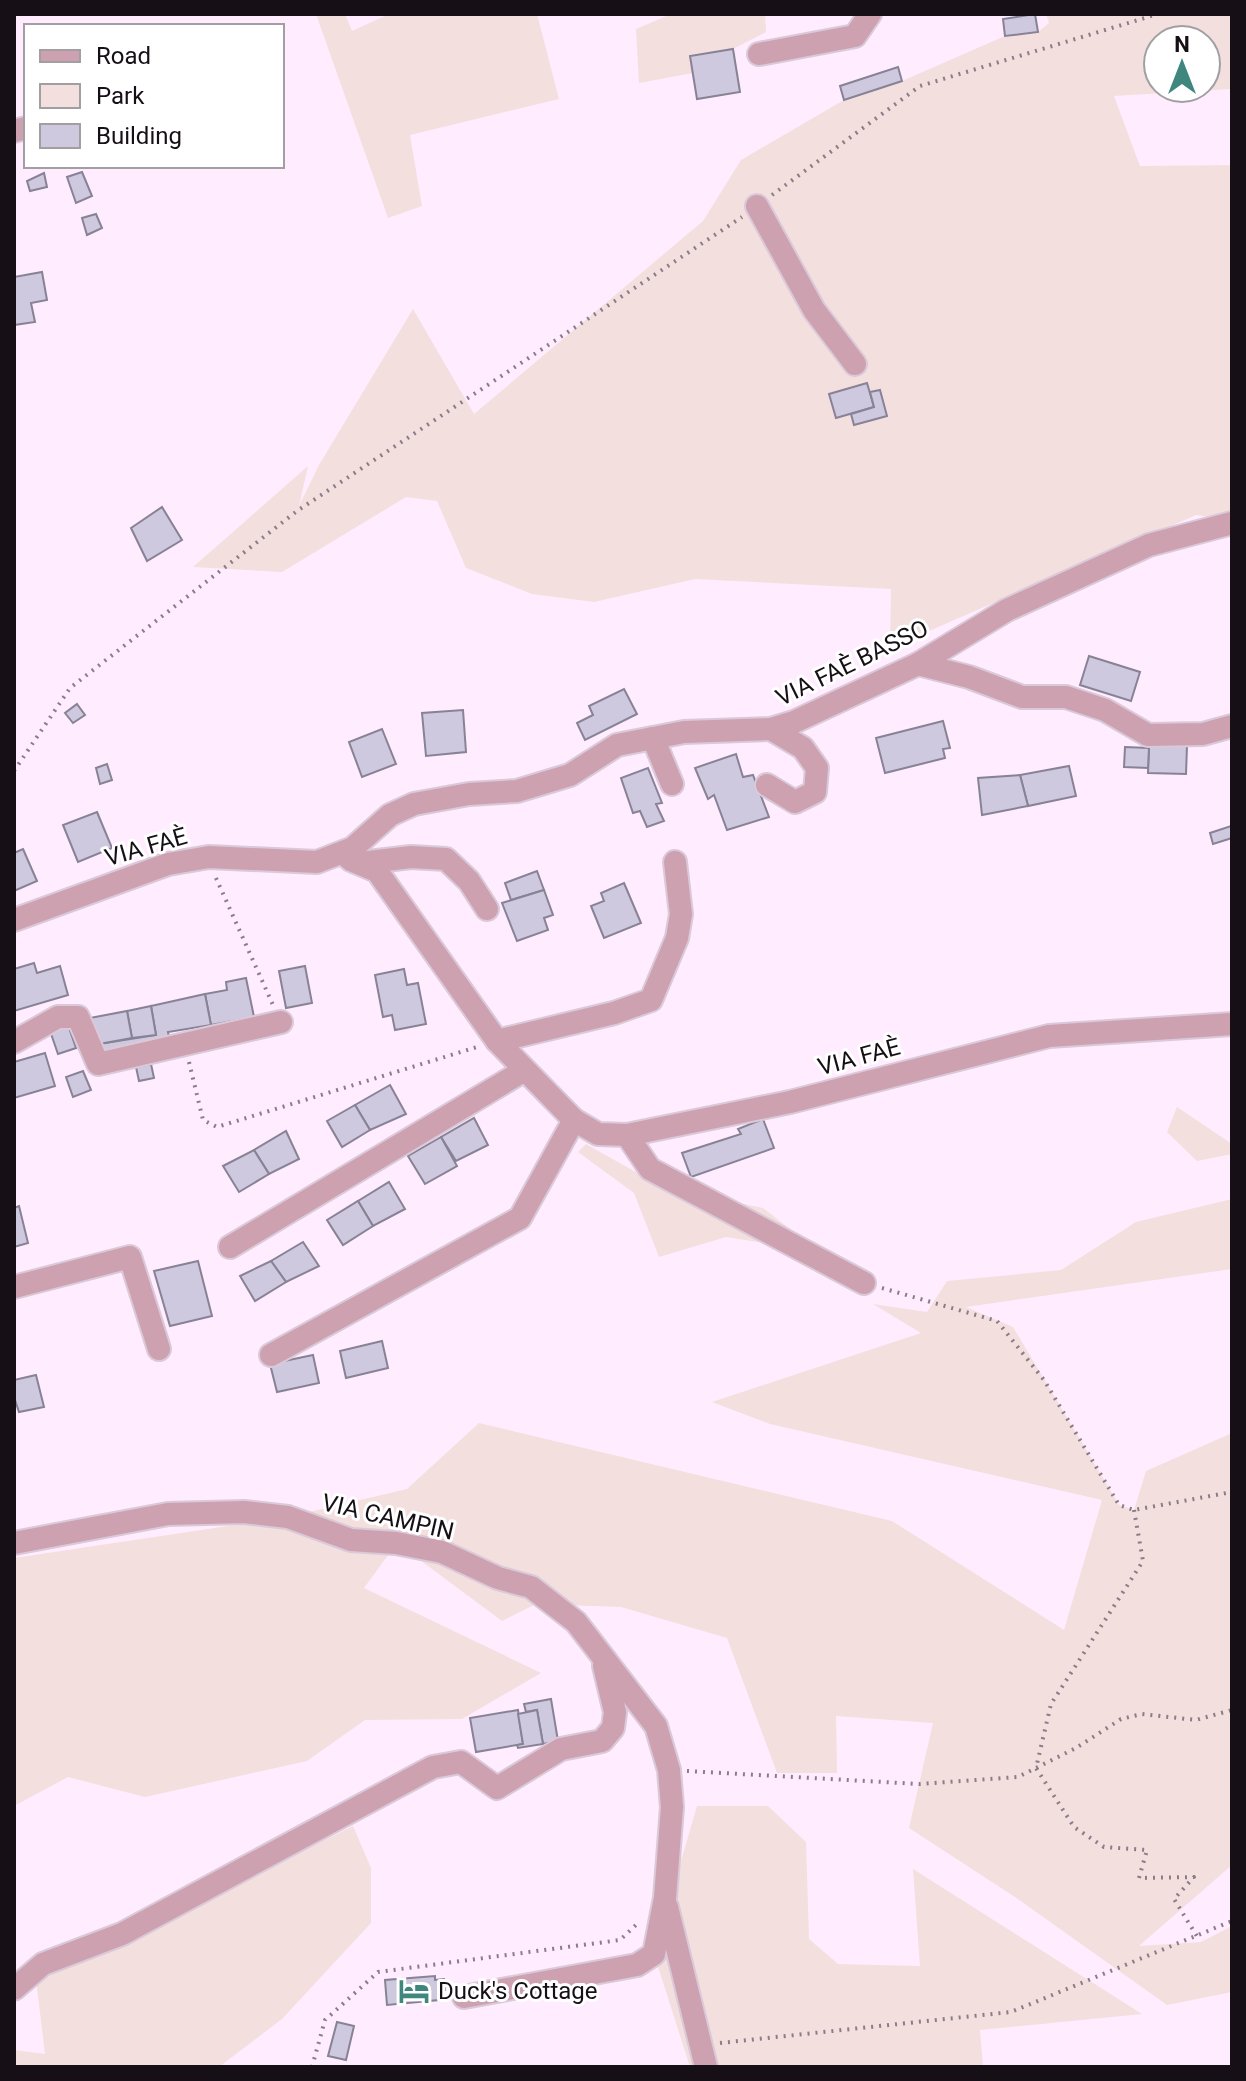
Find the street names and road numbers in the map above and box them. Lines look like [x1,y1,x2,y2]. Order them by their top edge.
street label: VIA FAÈ BASSO [771,614,933,712]
street label: VIA FAÈ [102,822,190,872]
street label: VIA FAÈ [815,1033,903,1081]
street label: VIA CAMPIN [319,1488,457,1546]

